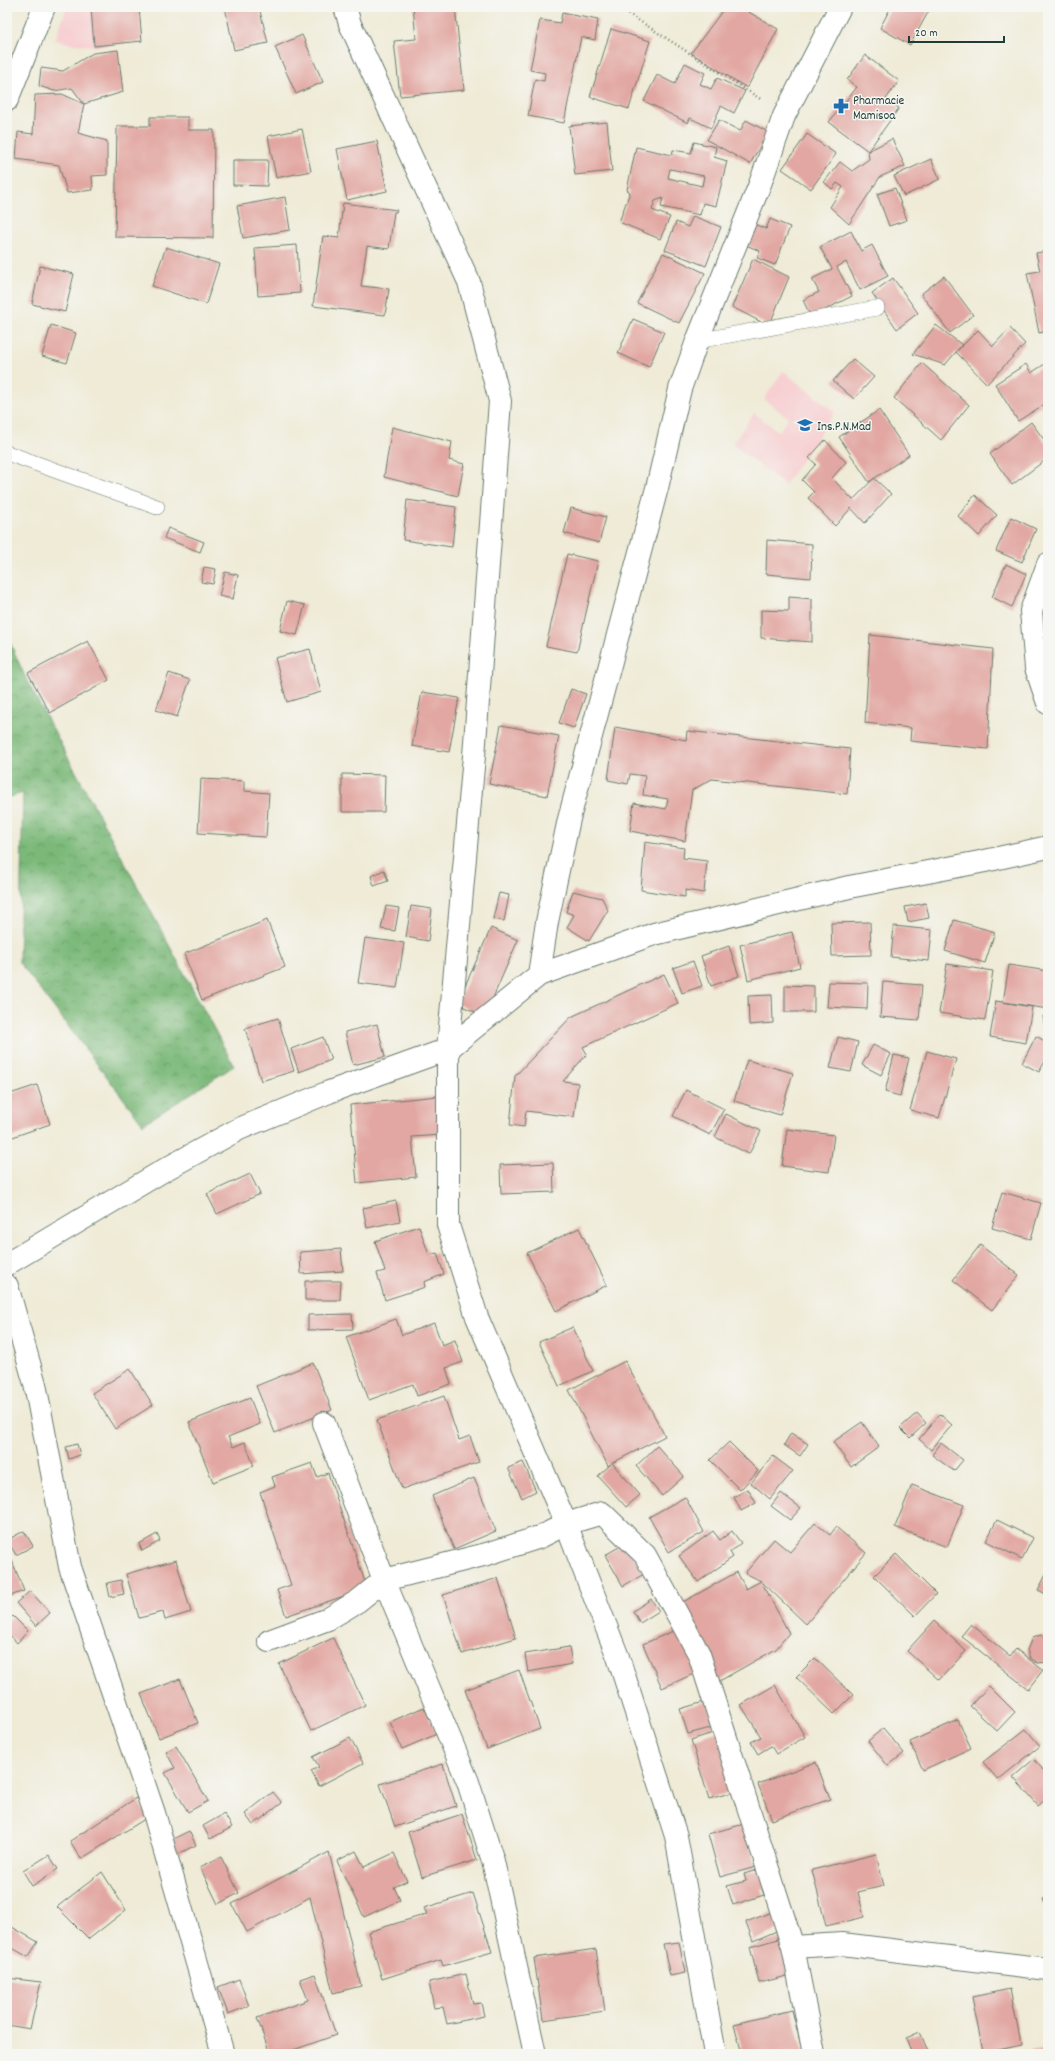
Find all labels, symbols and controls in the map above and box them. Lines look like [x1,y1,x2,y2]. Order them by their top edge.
scale bar [909,18,1004,44]
text: 20 m [915,25,938,42]
place label: Pharmacie Mamisoa [853,92,904,126]
pharmacy icon: Pharmacie Mamisoa [832,97,850,115]
school or university icon: Ins.P.N.Mad [796,416,814,434]
place label: Ins.P.N.Mad [817,418,871,437]

